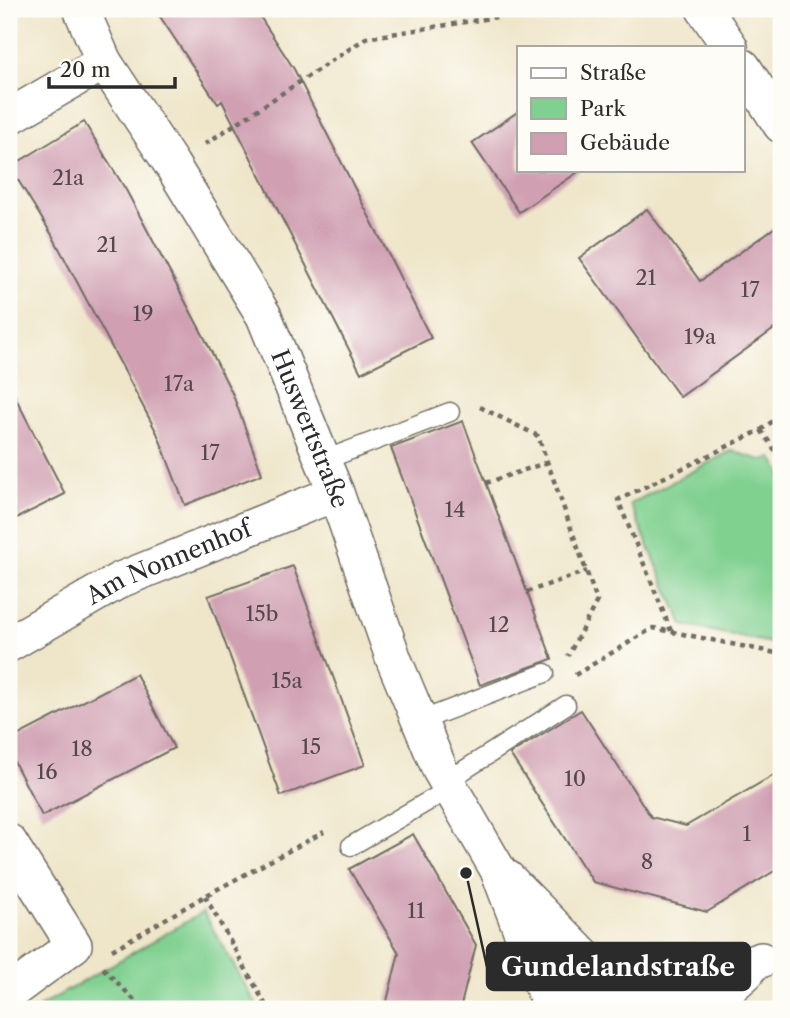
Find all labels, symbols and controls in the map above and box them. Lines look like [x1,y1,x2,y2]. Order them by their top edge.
scale bar [49,46,175,90]
legend [517,46,744,172]
text: 20 m [60,57,111,82]
text: Straße [580,60,646,85]
text: Park [580,96,626,121]
text: Gebäude [580,130,670,155]
house number: 21a [52,165,85,190]
house number: 21 [97,232,118,257]
house number: 21 [636,265,657,290]
house number: 17 [740,277,760,302]
house number: 19 [132,301,154,326]
house number: 19a [684,324,717,349]
street label: Huswertstraße [265,345,355,512]
house number: 17a [164,371,195,396]
house number: 17 [200,440,220,465]
house number: 14 [445,497,465,522]
street label: Am Nonnenhof [80,513,258,611]
house number: 15b [246,601,278,626]
house number: 12 [489,612,509,637]
house number: 15a [271,668,304,693]
house number: 15 [301,734,321,759]
house number: 18 [71,736,93,761]
house number: 16 [36,759,58,784]
house number: 10 [564,766,586,791]
house number: 1 [743,821,752,846]
house number: 8 [641,849,653,874]
house number: 11 [407,898,425,923]
callout: Gundelandstraße [487,943,750,990]
text: Gundelandstraße [501,951,735,983]

